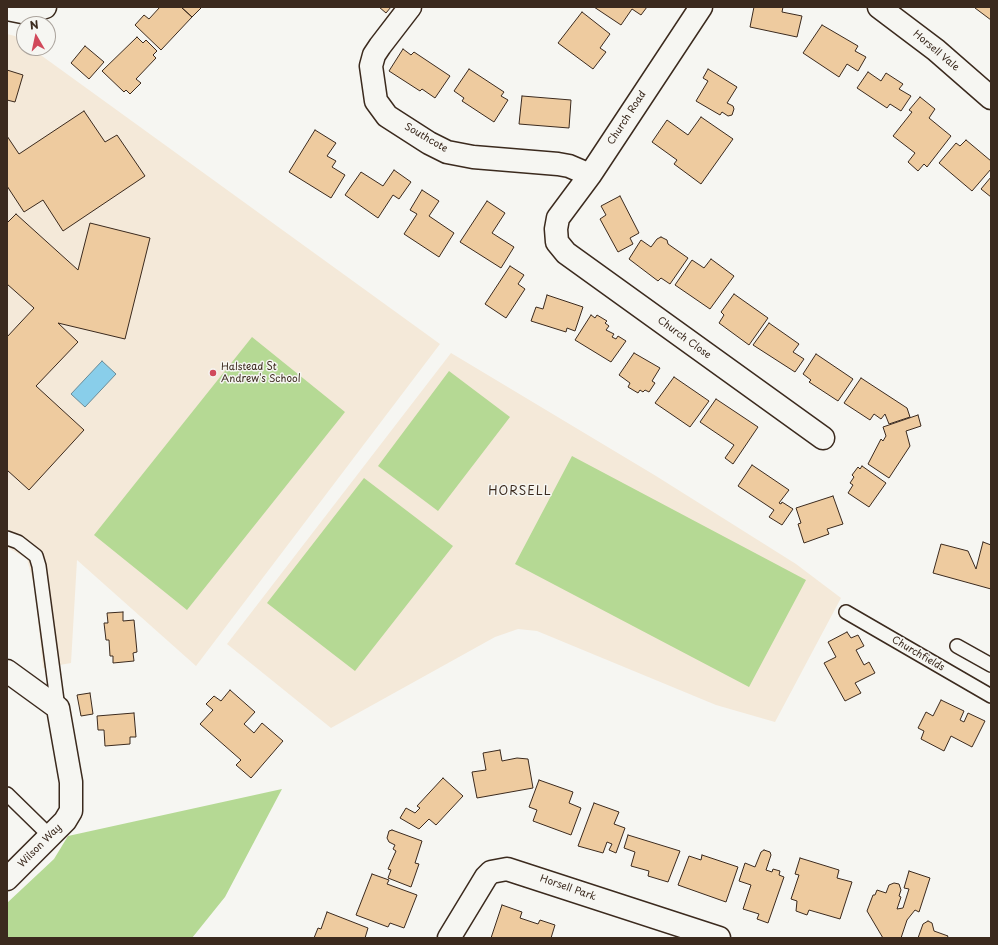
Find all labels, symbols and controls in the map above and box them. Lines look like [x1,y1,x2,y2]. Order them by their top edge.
north arrow [16,16,56,56]
text: N [29,16,40,34]
street label: Horsell Vale [910,28,962,74]
street label: Church Road [605,89,649,147]
street label: Southcote [402,121,450,155]
street label: Church Close [655,315,713,361]
place label: Halstead St Andrew's School [221,361,301,384]
marker: Halstead St Andrew's School [208,368,218,378]
district label: HORSELL [488,485,552,499]
street label: Churchfields [889,634,947,674]
street label: Wilson Way [16,822,64,870]
street label: Horsell Park [538,873,598,903]

